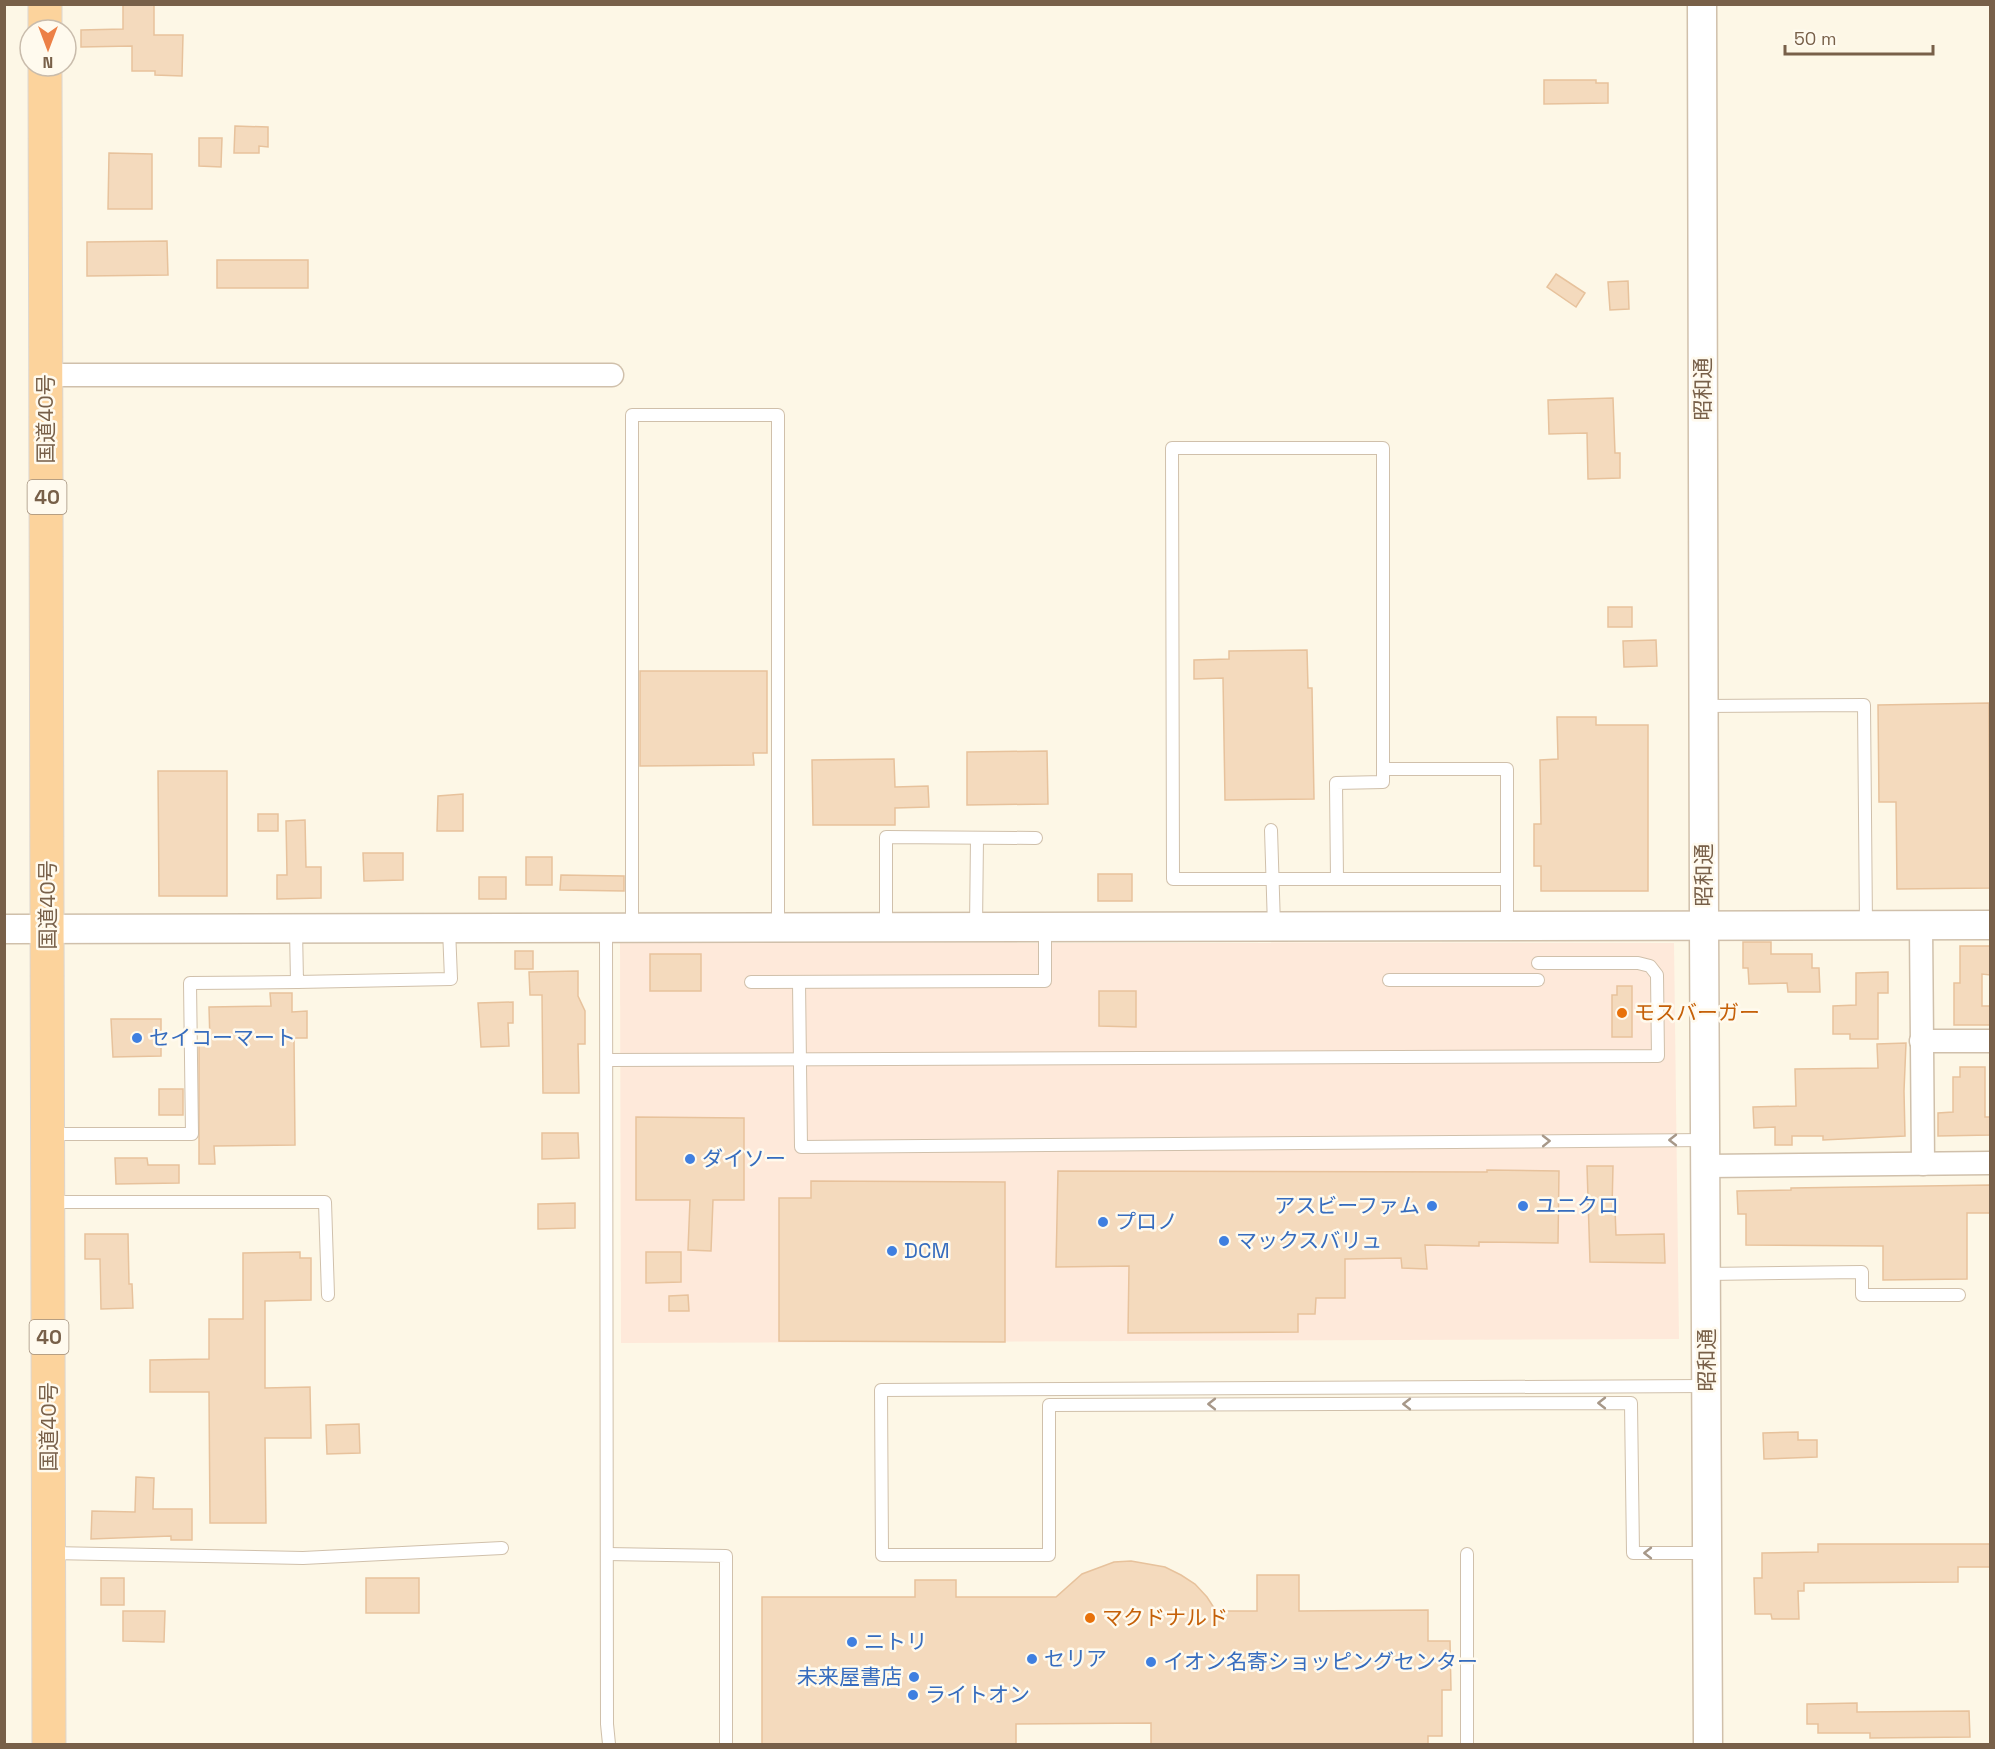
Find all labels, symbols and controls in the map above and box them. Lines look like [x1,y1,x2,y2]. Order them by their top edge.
north arrow [18,18,78,78]
scale bar [1785,18,1934,56]
text: 50 m [1794,27,1836,50]
text: N [43,52,53,73]
street label: 昭和通 [1689,358,1716,421]
street label: 国道40号 [32,374,59,464]
road number: 40 [28,480,66,514]
street label: 昭和通 [1690,844,1717,907]
street label: 国道40号 [34,860,61,950]
place label: モスバーガー [1634,999,1760,1026]
marker: モスバーガー [1615,1006,1629,1020]
place label: セイコーマート [149,1024,296,1051]
marker: セイコーマート [130,1031,144,1045]
one-way arrow [1668,1134,1677,1146]
one-way arrow [1541,1135,1550,1147]
place label: ダイソー [702,1145,786,1172]
marker: ダイソー [683,1152,697,1166]
place label: アスビーファム [1274,1192,1420,1219]
place label: ユニクロ [1535,1192,1619,1219]
marker: アスビーファム [1425,1199,1439,1213]
marker: ユニクロ [1516,1199,1530,1213]
place label: プロノ [1115,1208,1178,1235]
marker: プロノ [1096,1215,1110,1229]
place label: マックスバリュ [1236,1227,1382,1254]
marker: マックスバリュ [1217,1234,1231,1248]
place label: DCM [904,1237,950,1264]
marker: DCM [885,1244,899,1258]
road number: 40 [29,1320,68,1354]
street label: 昭和通 [1693,1329,1720,1392]
street label: 国道40号 [35,1382,62,1472]
one-way arrow [1598,1397,1607,1409]
one-way arrow [1208,1398,1217,1410]
one-way arrow [1403,1398,1412,1410]
one-way arrow [1644,1547,1653,1559]
place label: マクドナルド [1102,1604,1228,1631]
marker: マクドナルド [1083,1611,1097,1625]
place label: ニトリ [864,1628,927,1655]
marker: ニトリ [845,1635,859,1649]
place label: セリア [1044,1645,1107,1672]
place label: イオン名寄ショッピングセンター [1163,1648,1478,1675]
marker: セリア [1025,1652,1039,1666]
marker: イオン名寄ショッピングセンター [1144,1655,1158,1669]
place label: 未来屋書店 [797,1663,902,1690]
marker: 未来屋書店 [907,1670,921,1684]
place label: ライトオン [925,1681,1030,1708]
marker: ライトオン [906,1688,920,1702]

